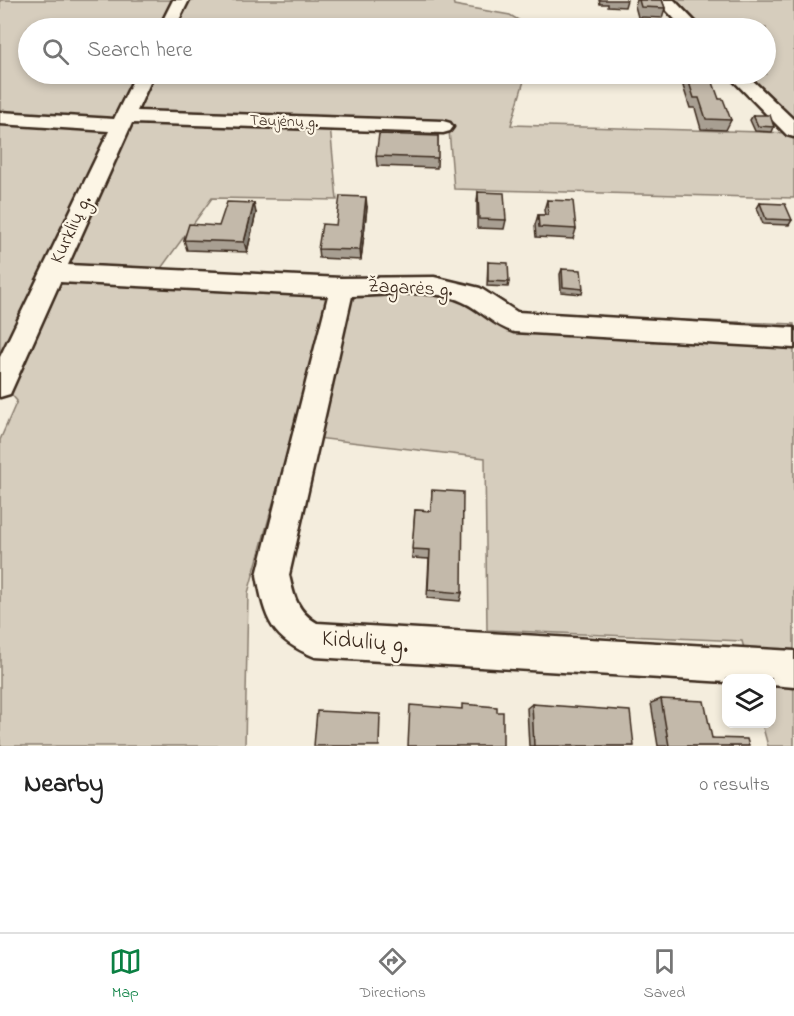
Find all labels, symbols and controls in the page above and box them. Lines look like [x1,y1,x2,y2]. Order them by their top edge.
search box [18,18,776,84]
icon: search [39,35,72,68]
text: Search here [87,35,192,67]
street label: Taujėnų g. [249,109,319,135]
street label: Kurklių g. [44,191,101,269]
street label: Žagarės g. [367,272,453,307]
street label: Kidulių g. [320,622,410,664]
map controls [722,674,776,728]
button: layers [722,674,776,728]
text: Nearby [24,766,103,804]
text: 0 results [699,771,770,800]
tab: Map [109,945,142,1005]
tab: Directions [359,945,426,1005]
tab: Saved [643,945,685,1005]

